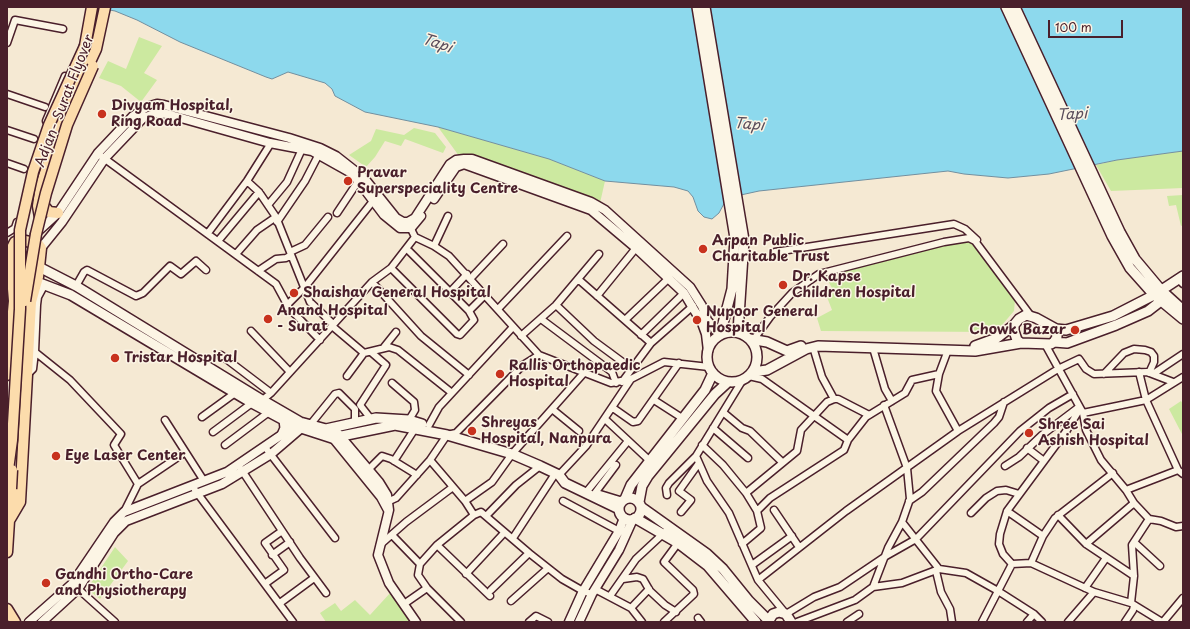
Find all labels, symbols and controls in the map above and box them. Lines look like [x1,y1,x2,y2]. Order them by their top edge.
scale bar [1050,12,1125,38]
text: 100 m [1055,18,1092,36]
water label: Tapi [420,31,454,57]
street label: Adjan- Surat Flyover [32,32,98,170]
place label: Divyam Hospital, Ring Road [111,98,233,130]
water label: Tapi [1056,105,1088,125]
marker: Divyam Hospital, Ring Road [96,108,108,120]
water label: Tapi [733,115,765,135]
place label: Pravar Superspeciality Centre [357,165,518,198]
marker: Pravar Superspeciality Centre [342,175,354,187]
place label: Arpan Public Charitable Trust [712,233,830,266]
marker: Arpan Public Charitable Trust [697,243,709,255]
place label: Dr. Kapse Children Hospital [792,269,915,302]
marker: Dr. Kapse Children Hospital [777,279,789,291]
place label: Shaishav General Hospital [303,285,491,301]
marker: Shaishav General Hospital [288,287,300,299]
place label: Anand Hospital - Surat [277,303,388,336]
place label: Nupoor General Hospital [706,304,818,336]
marker: Anand Hospital - Surat [262,313,274,325]
marker: Nupoor General Hospital [691,314,703,326]
place label: Chowk Bazar [969,322,1066,338]
marker: Chowk Bazar [1069,324,1081,336]
place label: Tristar Hospital [124,350,237,366]
marker: Tristar Hospital [109,352,121,364]
place label: Rallis Orthopaedic Hospital [509,358,641,390]
marker: Rallis Orthopaedic Hospital [494,368,506,380]
place label: Shreyas Hospital, Nanpura [481,415,612,448]
place label: Shree Sai Ashish Hospital [1038,417,1149,450]
marker: Shreyas Hospital, Nanpura [466,425,478,437]
marker: Shree Sai Ashish Hospital [1023,427,1035,439]
place label: Eye Laser Center [65,448,185,464]
marker: Eye Laser Center [50,450,62,462]
place label: Gandhi Ortho-Care and Physiotherapy [55,567,193,600]
marker: Gandhi Ortho-Care and Physiotherapy [40,577,52,589]

